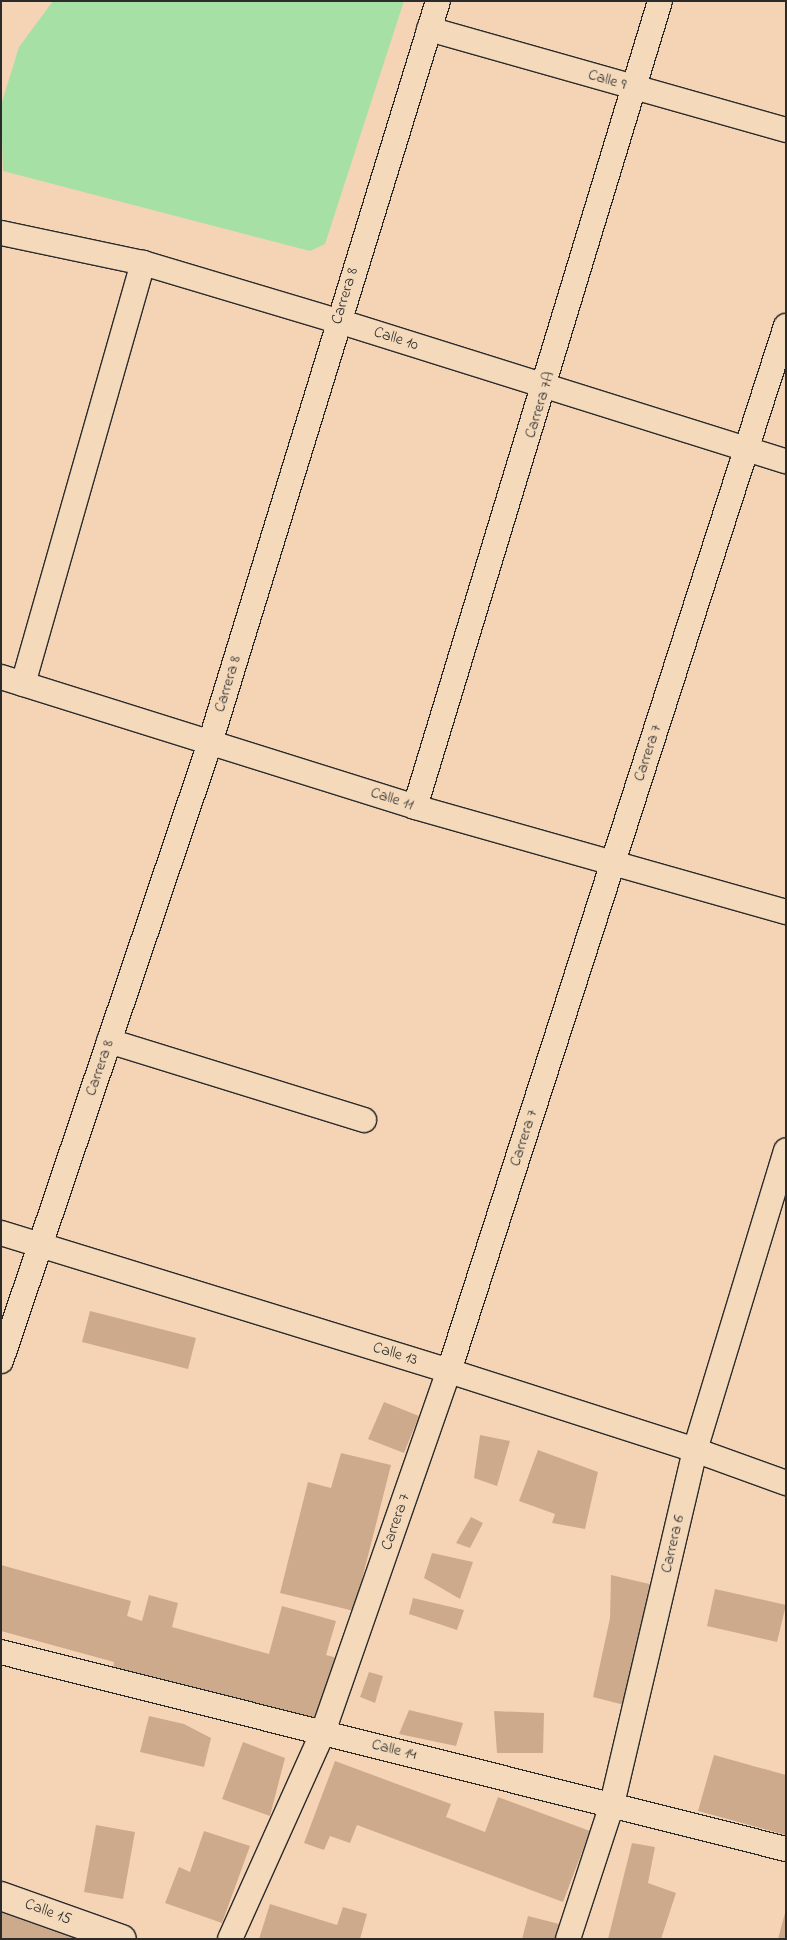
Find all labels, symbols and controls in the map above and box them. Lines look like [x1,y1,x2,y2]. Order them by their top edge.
street label: Calle 9 [586,65,628,95]
street label: Carrera 8 [327,265,363,327]
street label: Calle 10 [371,323,421,355]
street label: Carrera 7A [521,369,559,441]
street label: Carrera 8 [210,653,246,715]
street label: Carrera 7 [630,722,666,784]
street label: Calle 11 [368,783,416,815]
street label: Carrera 8 [81,1037,119,1099]
street label: Carrera 7 [506,1107,542,1169]
street label: Calle 13 [370,1338,420,1370]
street label: Carrera 7 [377,1491,415,1553]
street label: Carrera 6 [657,1513,689,1575]
street label: Calle 14 [370,1735,418,1765]
street label: Calle 15 [22,1895,74,1929]

